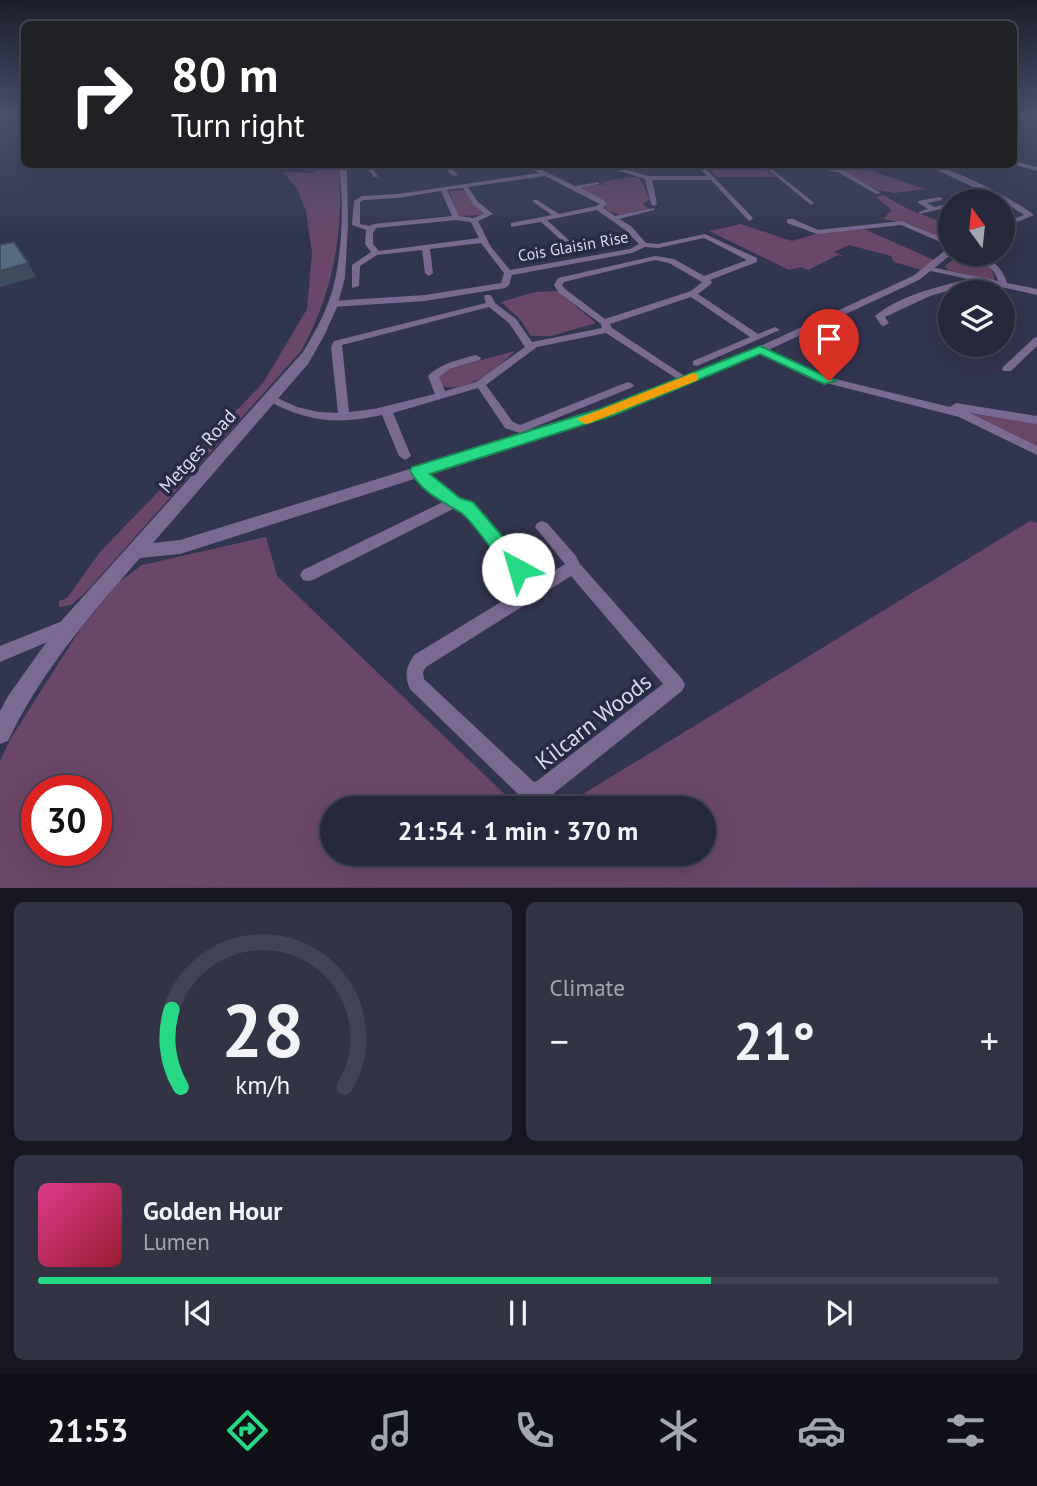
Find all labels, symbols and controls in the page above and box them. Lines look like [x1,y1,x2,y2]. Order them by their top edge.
text: 80 m [171,42,278,106]
icon: right [56,49,147,140]
text: Turn right [171,104,305,146]
north arrow [938,189,1015,266]
map controls [938,189,1015,357]
street label: Cois Glaisin Rise [516,226,630,266]
button: layers [938,280,1015,357]
pin [799,309,859,381]
icon: arrive [810,320,848,358]
street label: Metges Road [153,404,241,498]
position arrow [481,532,555,606]
street label: Kilcarn Woods [529,667,657,775]
speed limit sign: 30 [21,775,112,866]
text: 21:54 · 1 min · 370 m [398,814,638,847]
text: Climate [550,973,625,1002]
text: 28 [221,984,304,1078]
text: 21° [733,1007,815,1074]
text: − [550,1016,569,1065]
text: + [980,1016,999,1065]
text: km/h [235,1069,290,1101]
text: Golden Hour [143,1194,282,1227]
text: Lumen [143,1227,210,1256]
icon: previous [179,1294,217,1332]
icon: pause [499,1294,537,1332]
icon: next [820,1294,858,1332]
icon: directions [223,1406,272,1455]
icon: music [367,1406,416,1455]
icon: phone [510,1406,559,1455]
icon: climate [654,1406,703,1455]
icon: car [797,1406,846,1455]
icon: filters [941,1406,990,1455]
text: 21:53 [47,1409,128,1451]

